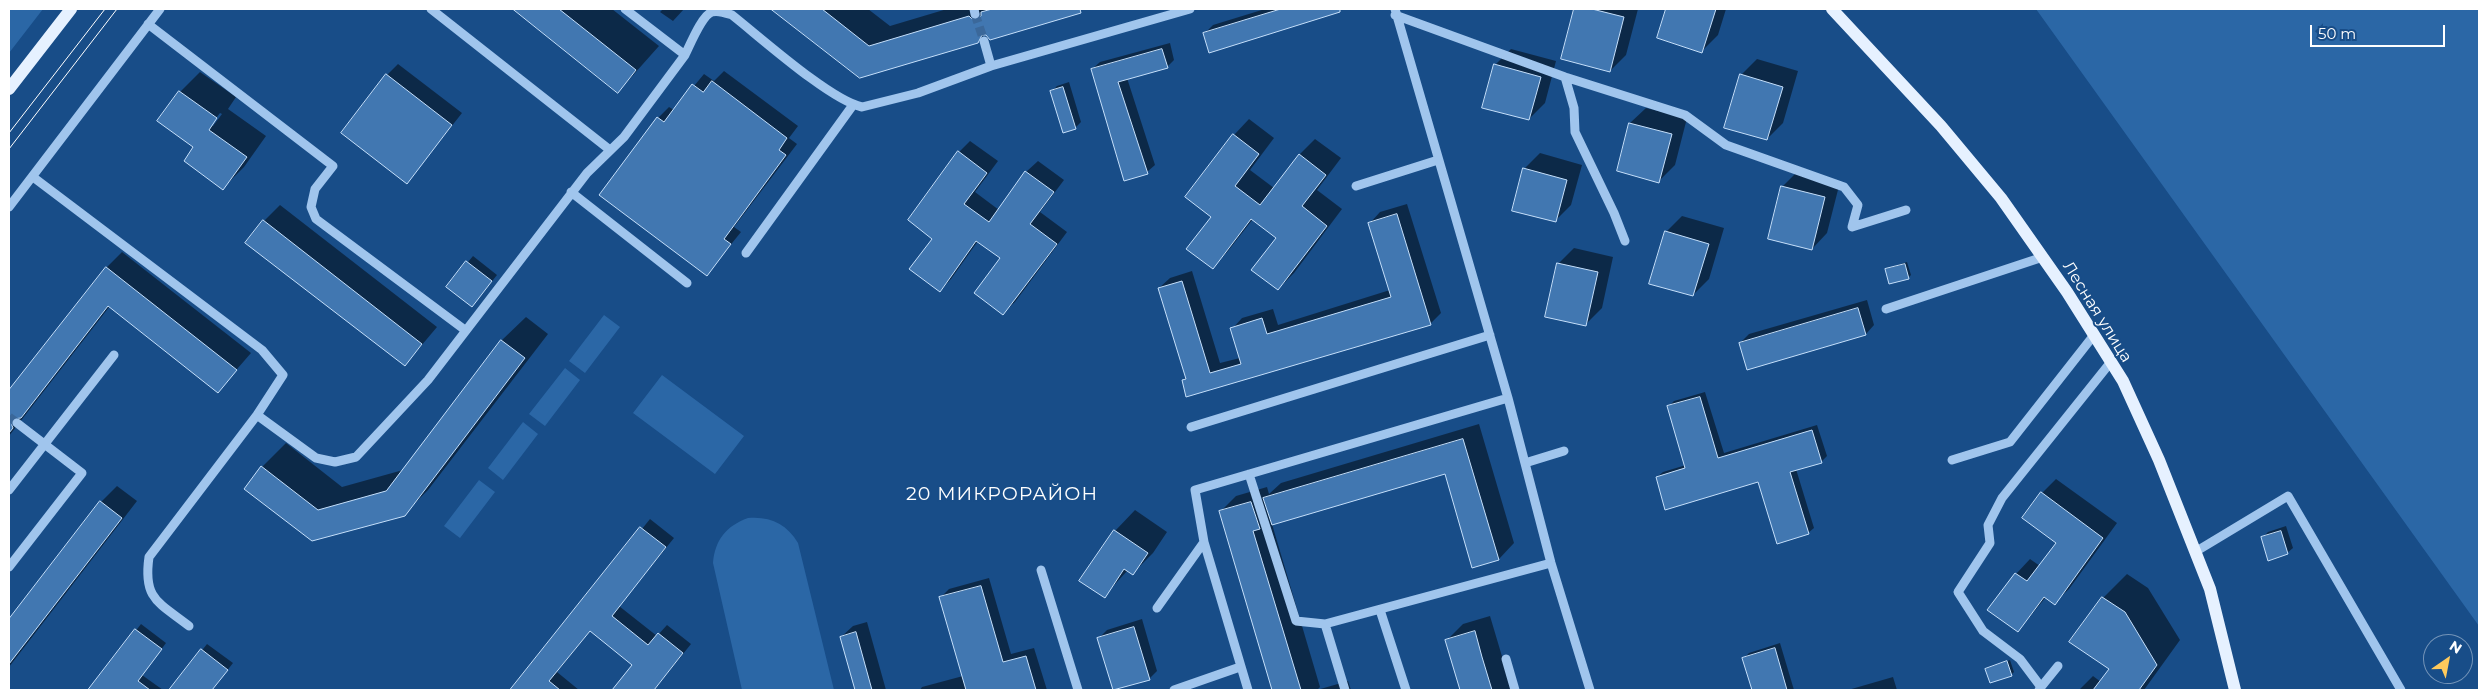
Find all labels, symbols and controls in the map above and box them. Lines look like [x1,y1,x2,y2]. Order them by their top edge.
scale bar [2313,15,2448,47]
text: 50 m [2318,24,2356,43]
street label: Лесная улица [2058,258,2136,366]
district label: 20 МИКРОРАЙОН [904,483,1100,505]
north arrow [2423,634,2473,684]
text: N [2446,637,2465,658]

